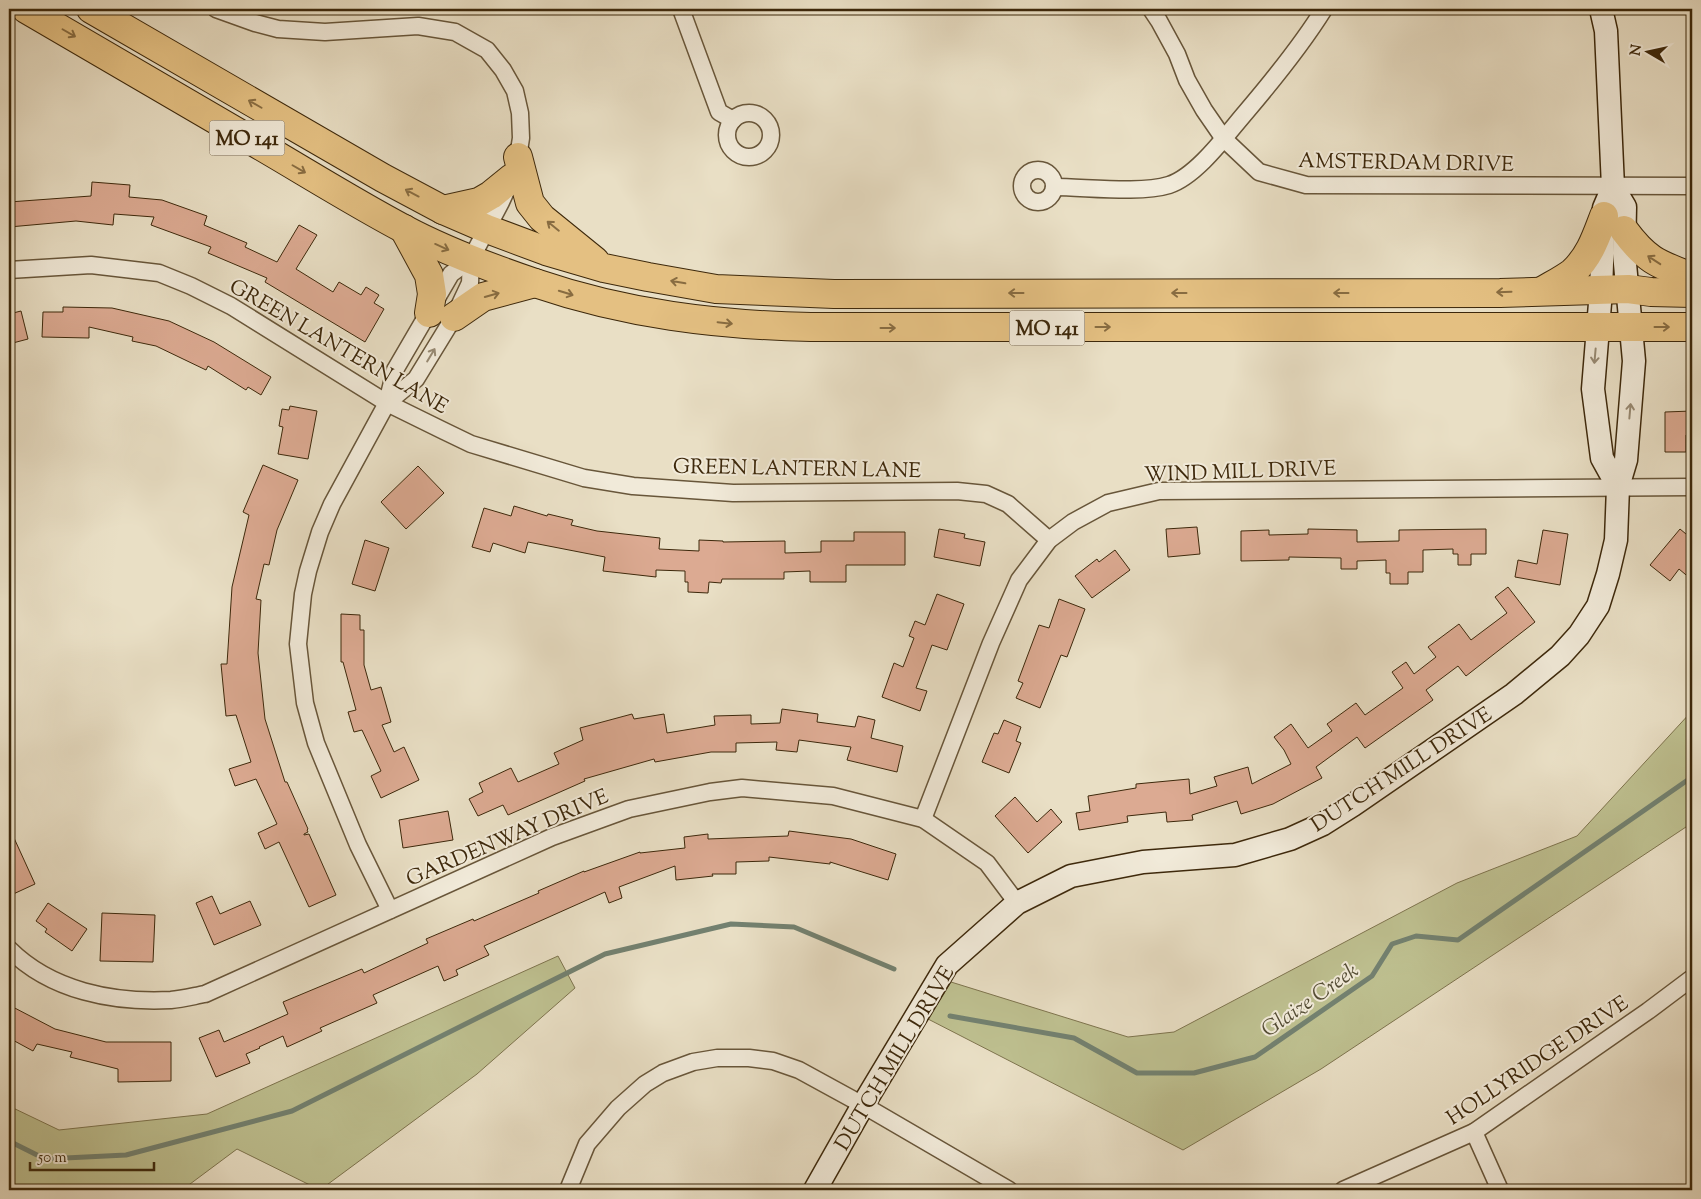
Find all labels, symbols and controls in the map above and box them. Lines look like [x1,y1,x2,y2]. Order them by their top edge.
north arrow [1624,28,1674,78]
one-way arrow [61,29,75,39]
text: N [1626,43,1648,57]
one-way arrow [248,99,263,109]
road number: MO 141 [210,120,284,156]
street label: AMSTERDAM DRIVE [1298,147,1514,181]
one-way arrow [292,164,306,174]
one-way arrow [404,188,419,198]
one-way arrow [547,221,560,232]
one-way arrow [434,242,449,252]
one-way arrow [1647,255,1661,265]
street label: GREEN LANTERN LANE [223,273,453,423]
one-way arrow [670,277,686,287]
one-way arrow [558,288,574,298]
one-way arrow [1009,288,1025,298]
one-way arrow [1171,288,1188,298]
one-way arrow [1334,288,1350,298]
one-way arrow [1496,288,1512,297]
one-way arrow [484,289,500,299]
road number: MO 141 [1010,310,1084,346]
one-way arrow [717,318,733,328]
one-way arrow [1094,322,1110,332]
one-way arrow [1654,322,1670,332]
one-way arrow [879,323,895,333]
one-way arrow [426,348,436,362]
one-way arrow [1590,348,1600,364]
one-way arrow [1625,404,1634,420]
street label: GREEN LANTERN LANE [673,453,922,487]
street label: WIND MILL DRIVE [1143,455,1337,491]
street label: DUTCH MILL DRIVE [1306,701,1499,841]
street label: GARDENWAY DRIVE [402,782,614,895]
water label: Glaize Creek [1256,956,1366,1047]
street label: DUTCH MILL DRIVE [829,961,963,1157]
street label: HOLLYRIDGE DRIVE [1441,989,1635,1134]
scale bar [30,1139,154,1171]
text: 50 m [37,1148,67,1169]

